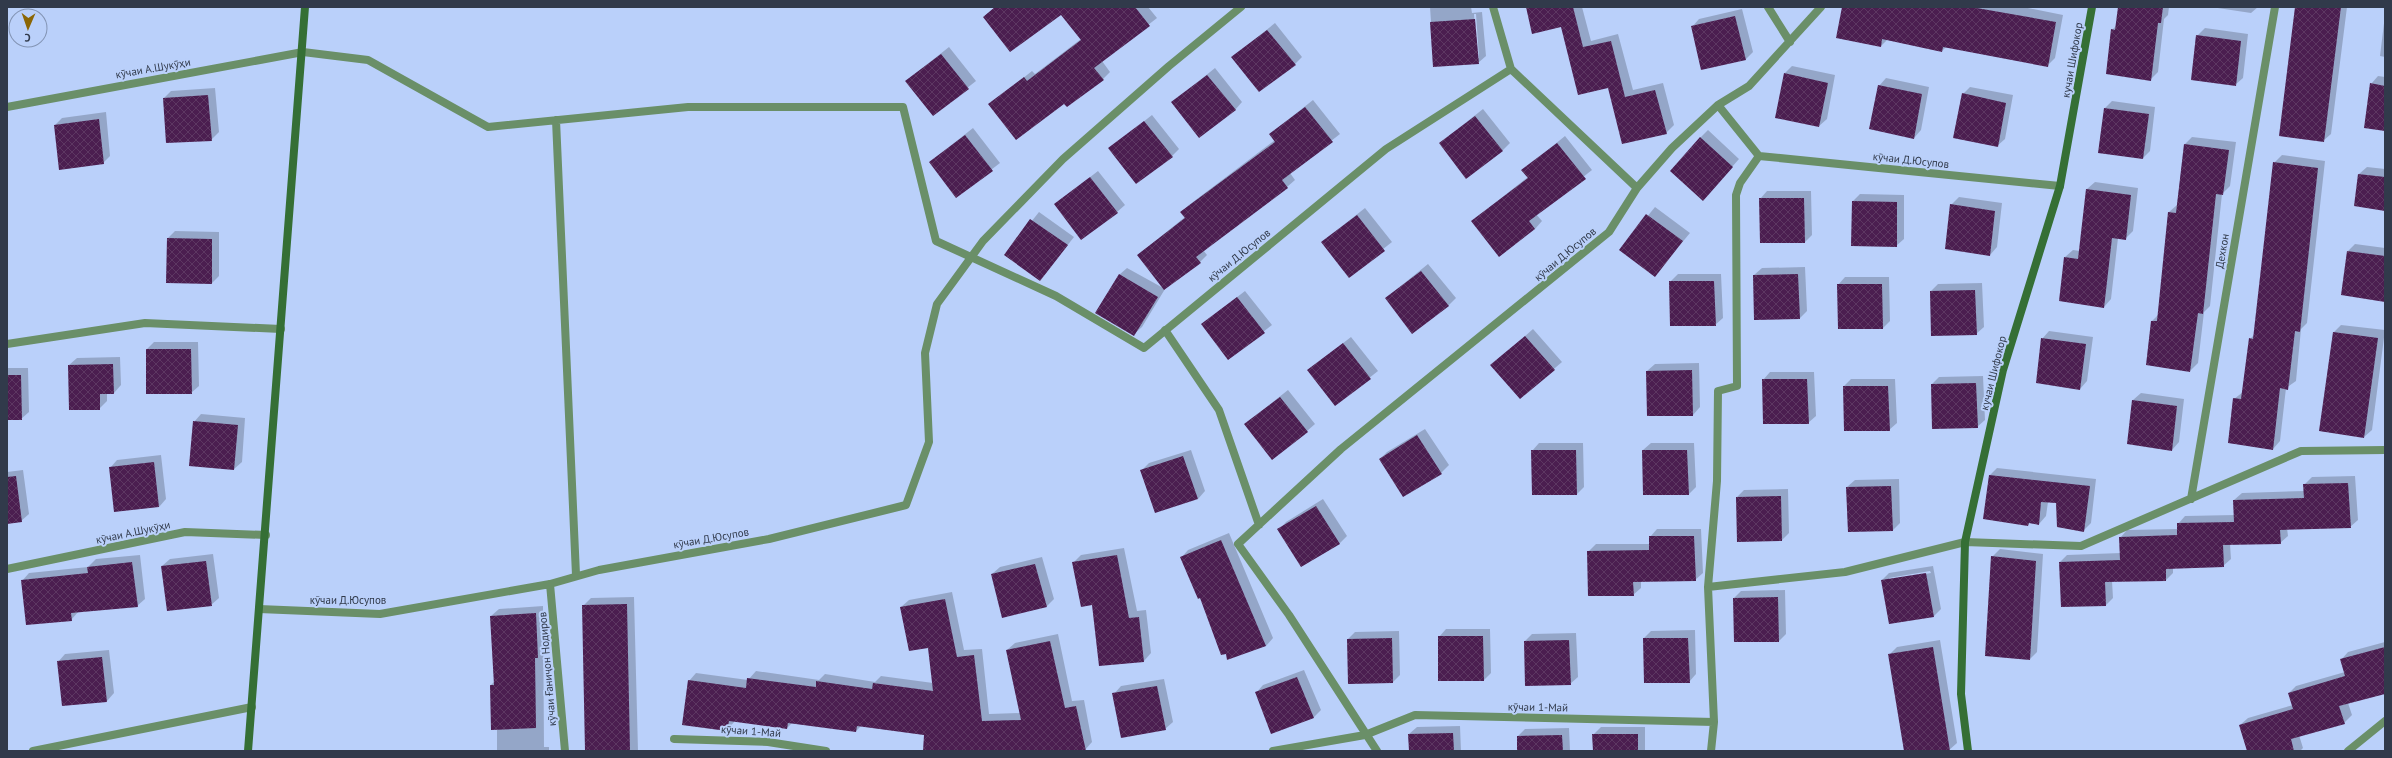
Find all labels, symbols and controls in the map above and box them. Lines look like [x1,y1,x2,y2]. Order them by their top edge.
north arrow [8,8,48,48]
street label: кучаи Шифокор [2058,21,2086,99]
text: С [24,31,31,45]
street label: кӯчаи А.Шукӯҳи [114,55,192,81]
street label: кӯчаи Д.Юсупов [1872,149,1950,171]
street label: кӯчаи Д.Юсупов [1531,224,1599,284]
street label: кӯчаи Д.Юсупов [1205,225,1273,285]
street label: Дехкон [2212,232,2232,269]
street label: кучаи Шифокор [1977,334,2009,412]
street label: кӯчаи А.Шукӯҳи [94,517,172,547]
street label: кӯчаи Д.Юсупов [672,524,750,552]
street label: кӯчаи Д.Юсупов [310,593,386,607]
street label: кӯчаи Ғаниҷон Нодиров [535,611,559,727]
street label: кӯчаи 1-Май [1508,699,1568,715]
street label: кӯчаи 1-Май [720,722,782,740]

